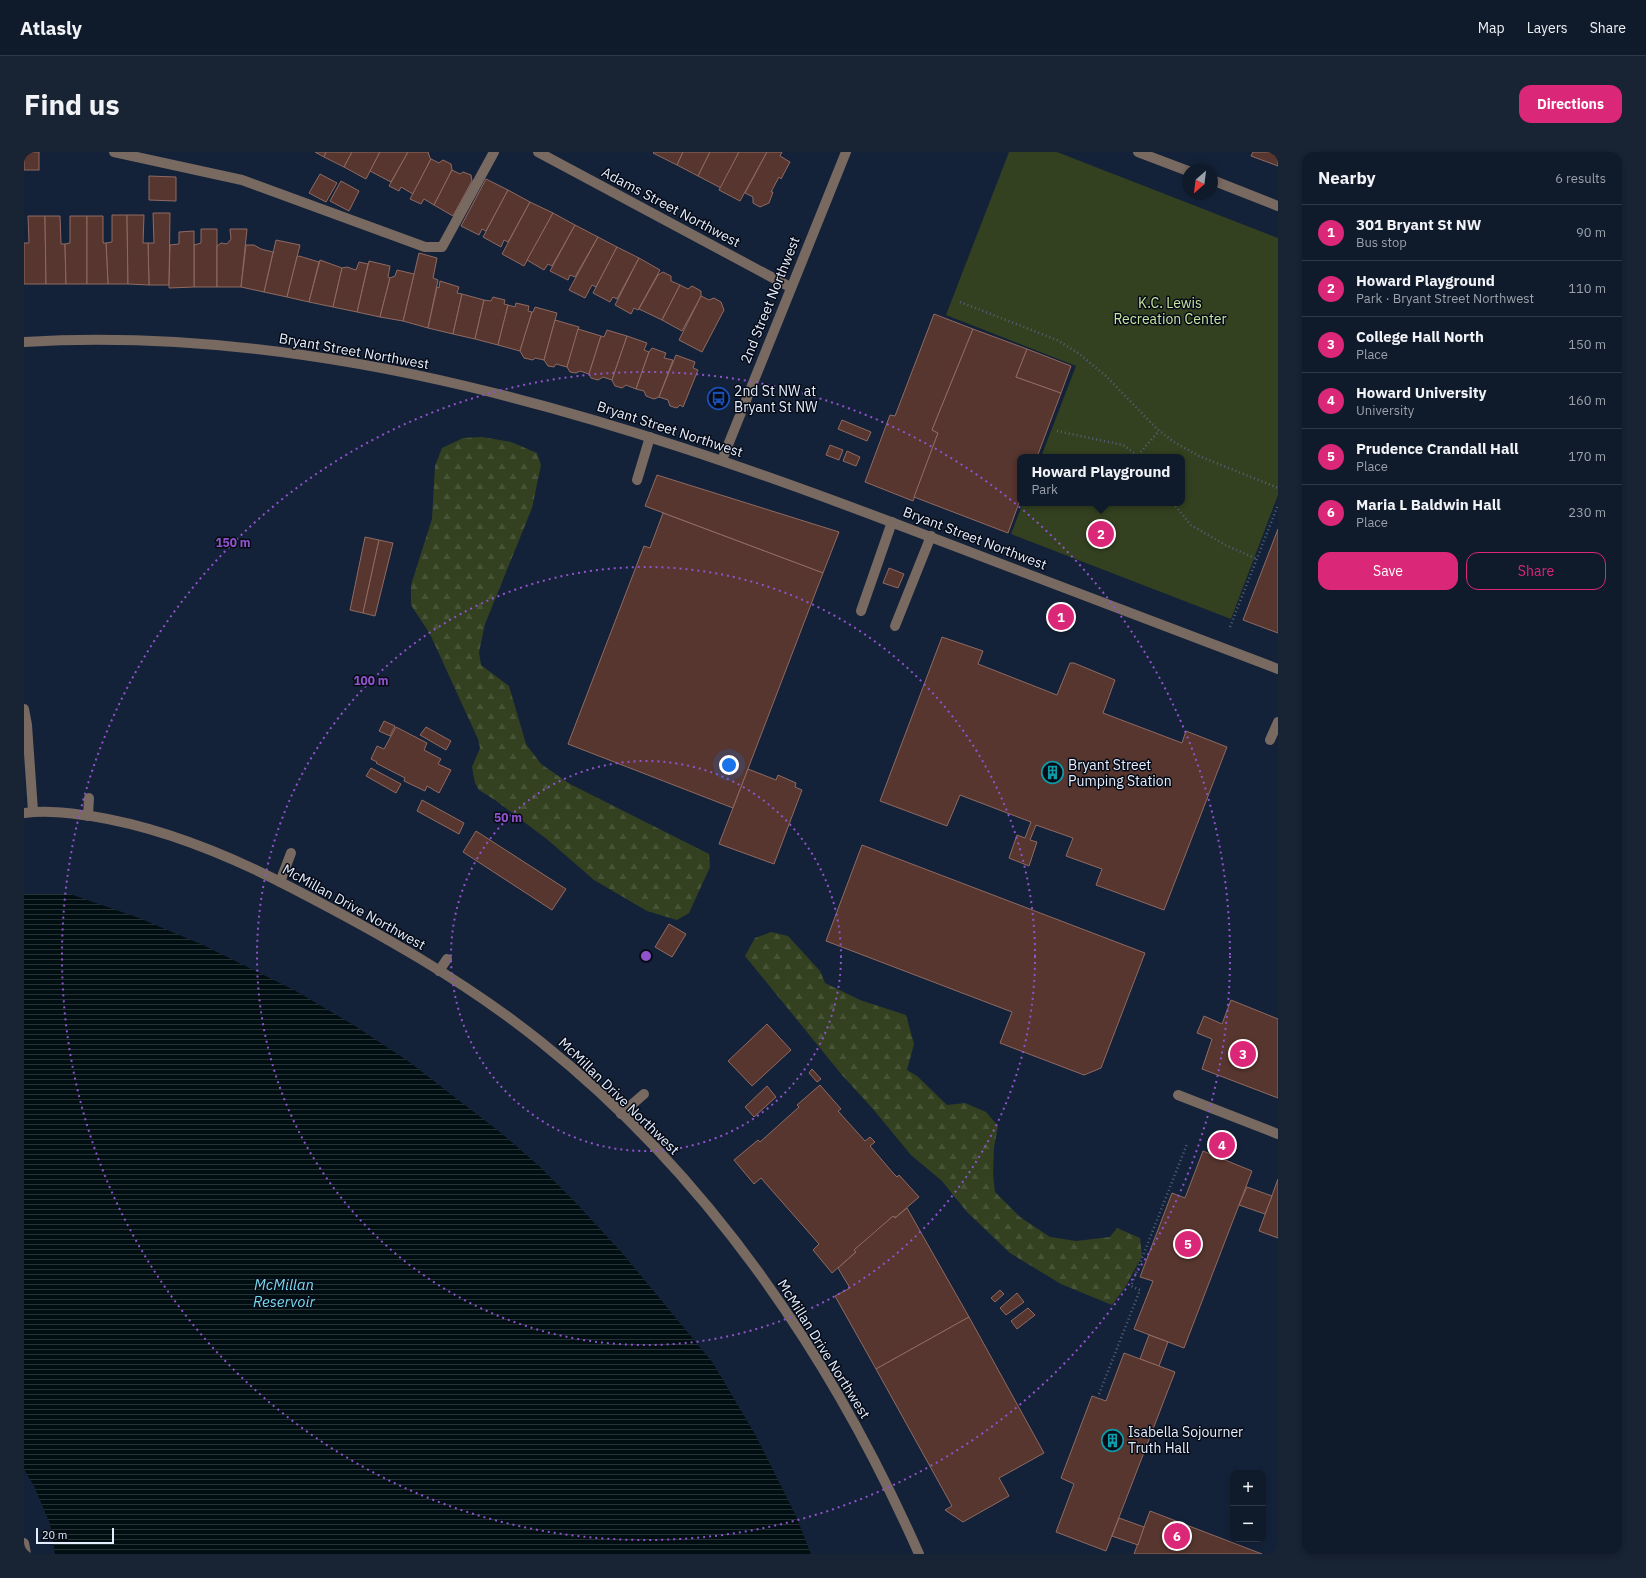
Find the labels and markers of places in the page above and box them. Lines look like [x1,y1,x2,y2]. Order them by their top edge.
place label: 2nd St NW at Bryant St NW [734,382,818,416]
bus stop icon: 2nd St NW at Bryant St NW [705,386,731,412]
pin: 2 [1088,519,1114,549]
pin: 1 [1048,602,1074,632]
place label: Bryant Street Pumping Station [1068,756,1172,790]
building icon: Bryant Street Pumping Station [1040,760,1066,786]
centre of rings [639,949,653,963]
pin: 3 [1230,1039,1256,1069]
pin: 4 [1209,1130,1235,1160]
pin: 5 [1175,1229,1201,1259]
place label: Isabella Sojourner Truth Hall [1128,1423,1243,1457]
building icon: Isabella Sojourner Truth Hall [1099,1427,1125,1453]
pin: 6 [1164,1521,1190,1551]

